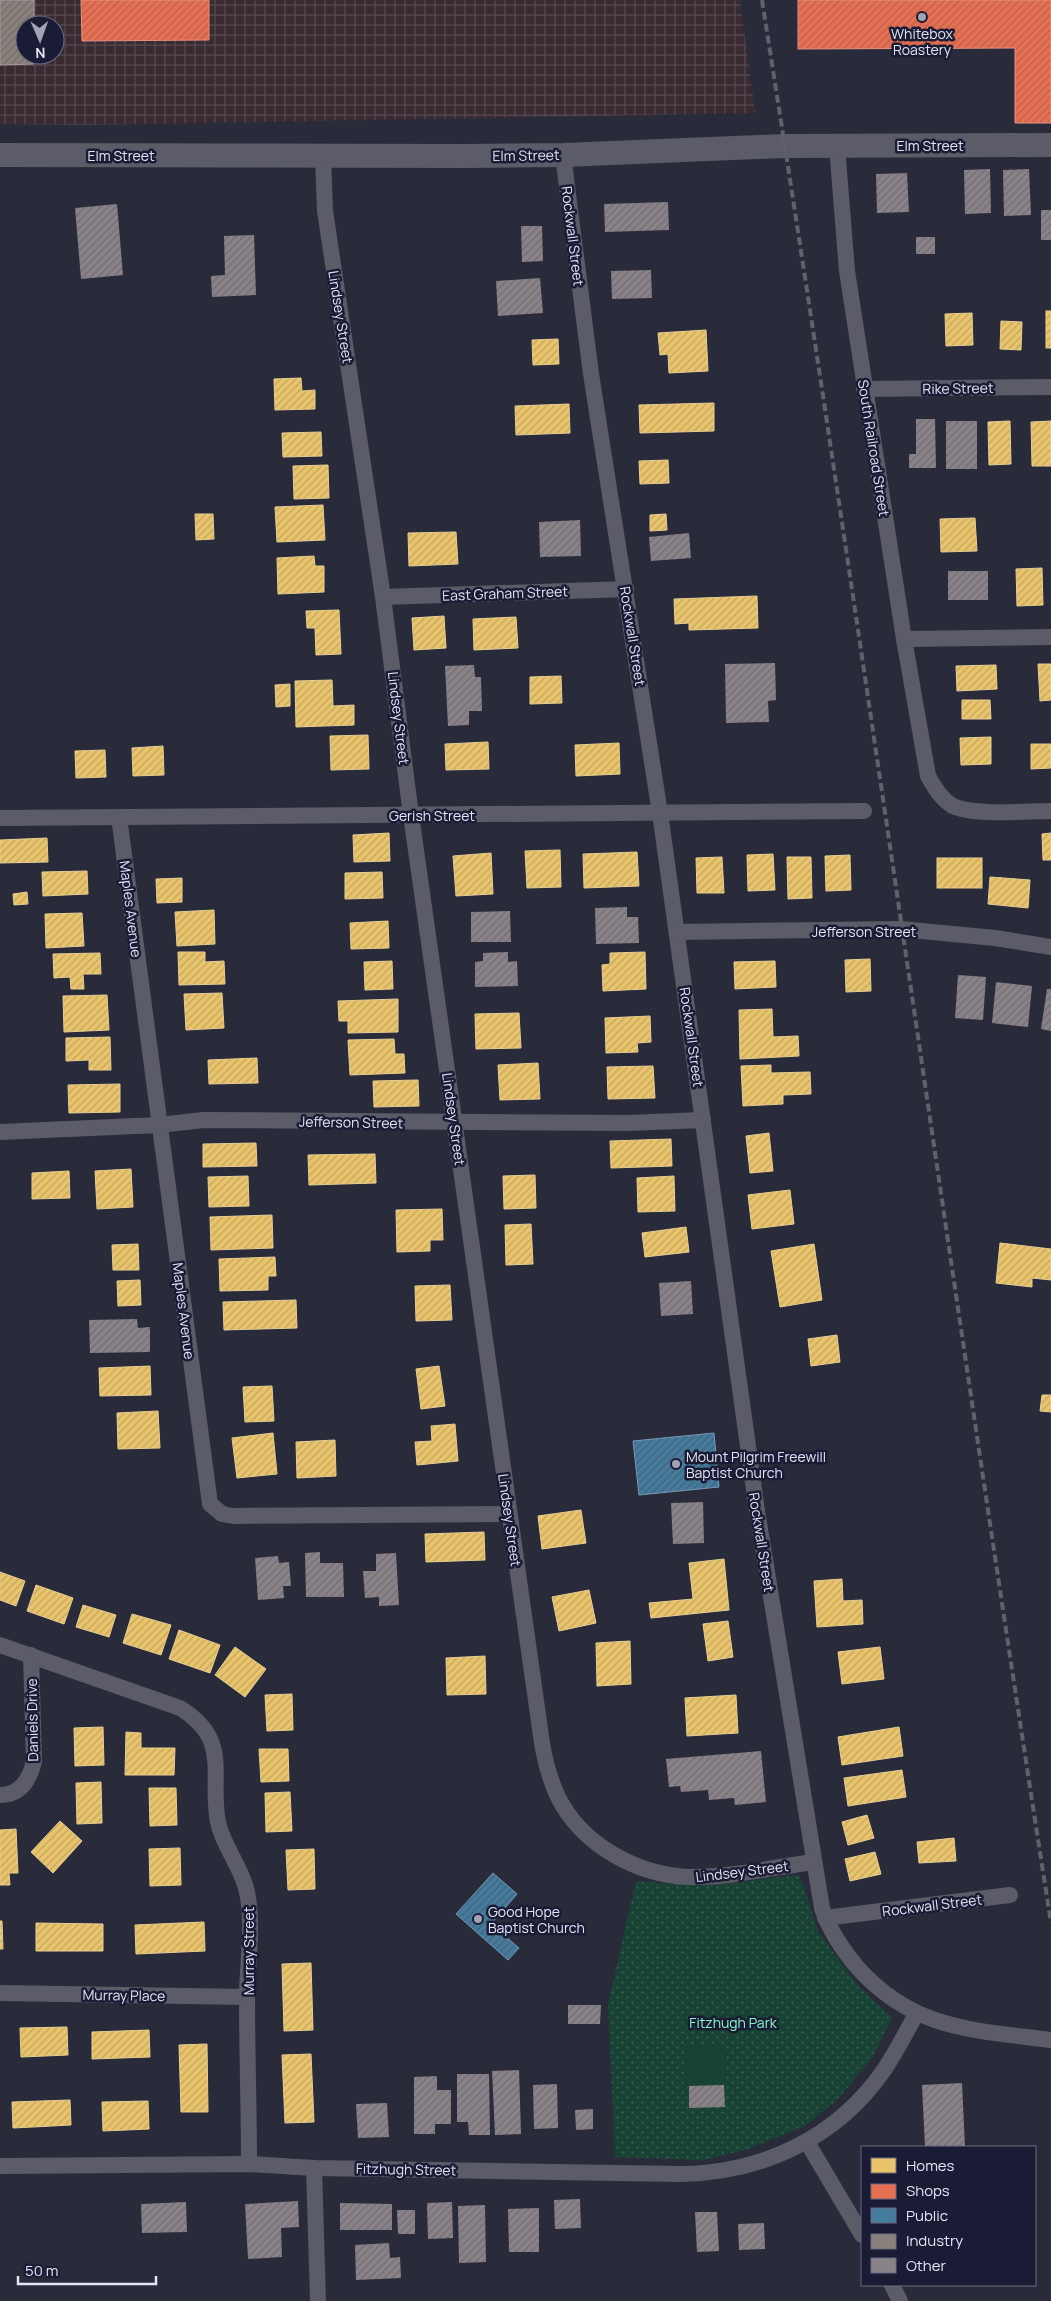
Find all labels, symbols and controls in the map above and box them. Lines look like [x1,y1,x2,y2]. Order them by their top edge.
marker: Whitebox Roastery [916,11,928,23]
north arrow [15,15,65,65]
place label: Whitebox Roastery [891,24,954,59]
text: N [35,44,46,63]
street label: Elm Street [896,136,964,155]
street label: Elm Street [492,145,560,165]
street label: Elm Street [87,146,155,165]
street label: Rockwall Street [557,185,589,287]
street label: Lindsey Street [324,269,358,365]
street label: South Railroad Street [854,378,894,518]
street label: Rike Street [922,378,994,398]
street label: East Graham Street [442,581,569,605]
street label: Rockwall Street [616,585,650,687]
street label: Lindsey Street [384,670,414,766]
street label: Gerish Street [389,806,475,825]
street label: Maples Avenue [116,860,146,958]
street label: Jefferson Street [812,922,917,941]
street label: Rockwall Street [676,986,708,1088]
street label: Lindsey Street [438,1071,470,1167]
street label: Jefferson Street [299,1112,404,1132]
street label: Maples Avenue [169,1262,199,1360]
place label: Mount Pilgrim Freewill Baptist Church [686,1447,826,1482]
marker: Mount Pilgrim Freewill Baptist Church [670,1458,682,1470]
street label: Lindsey Street [494,1472,526,1568]
street label: Rockwall Street [745,1491,779,1593]
street label: Daniels Drive [22,1678,42,1762]
street label: Lindsey Street [694,1856,790,1886]
street label: Rockwall Street [881,1889,983,1921]
place label: Good Hope Baptist Church [488,1902,585,1937]
street label: Murray Street [239,1906,258,1995]
marker: Good Hope Baptist Church [472,1913,484,1925]
street label: Murray Place [83,1985,165,2005]
park label: Fitzhugh Park [689,2013,778,2032]
legend [861,2146,1036,2286]
text: Homes [906,2155,955,2176]
street label: Fitzhugh Street [356,2159,457,2179]
text: Shops [906,2180,950,2201]
text: Public [906,2205,948,2226]
text: Industry [906,2230,963,2251]
scale bar [18,2254,155,2286]
text: Other [906,2255,947,2276]
text: 50 m [25,2260,59,2281]

